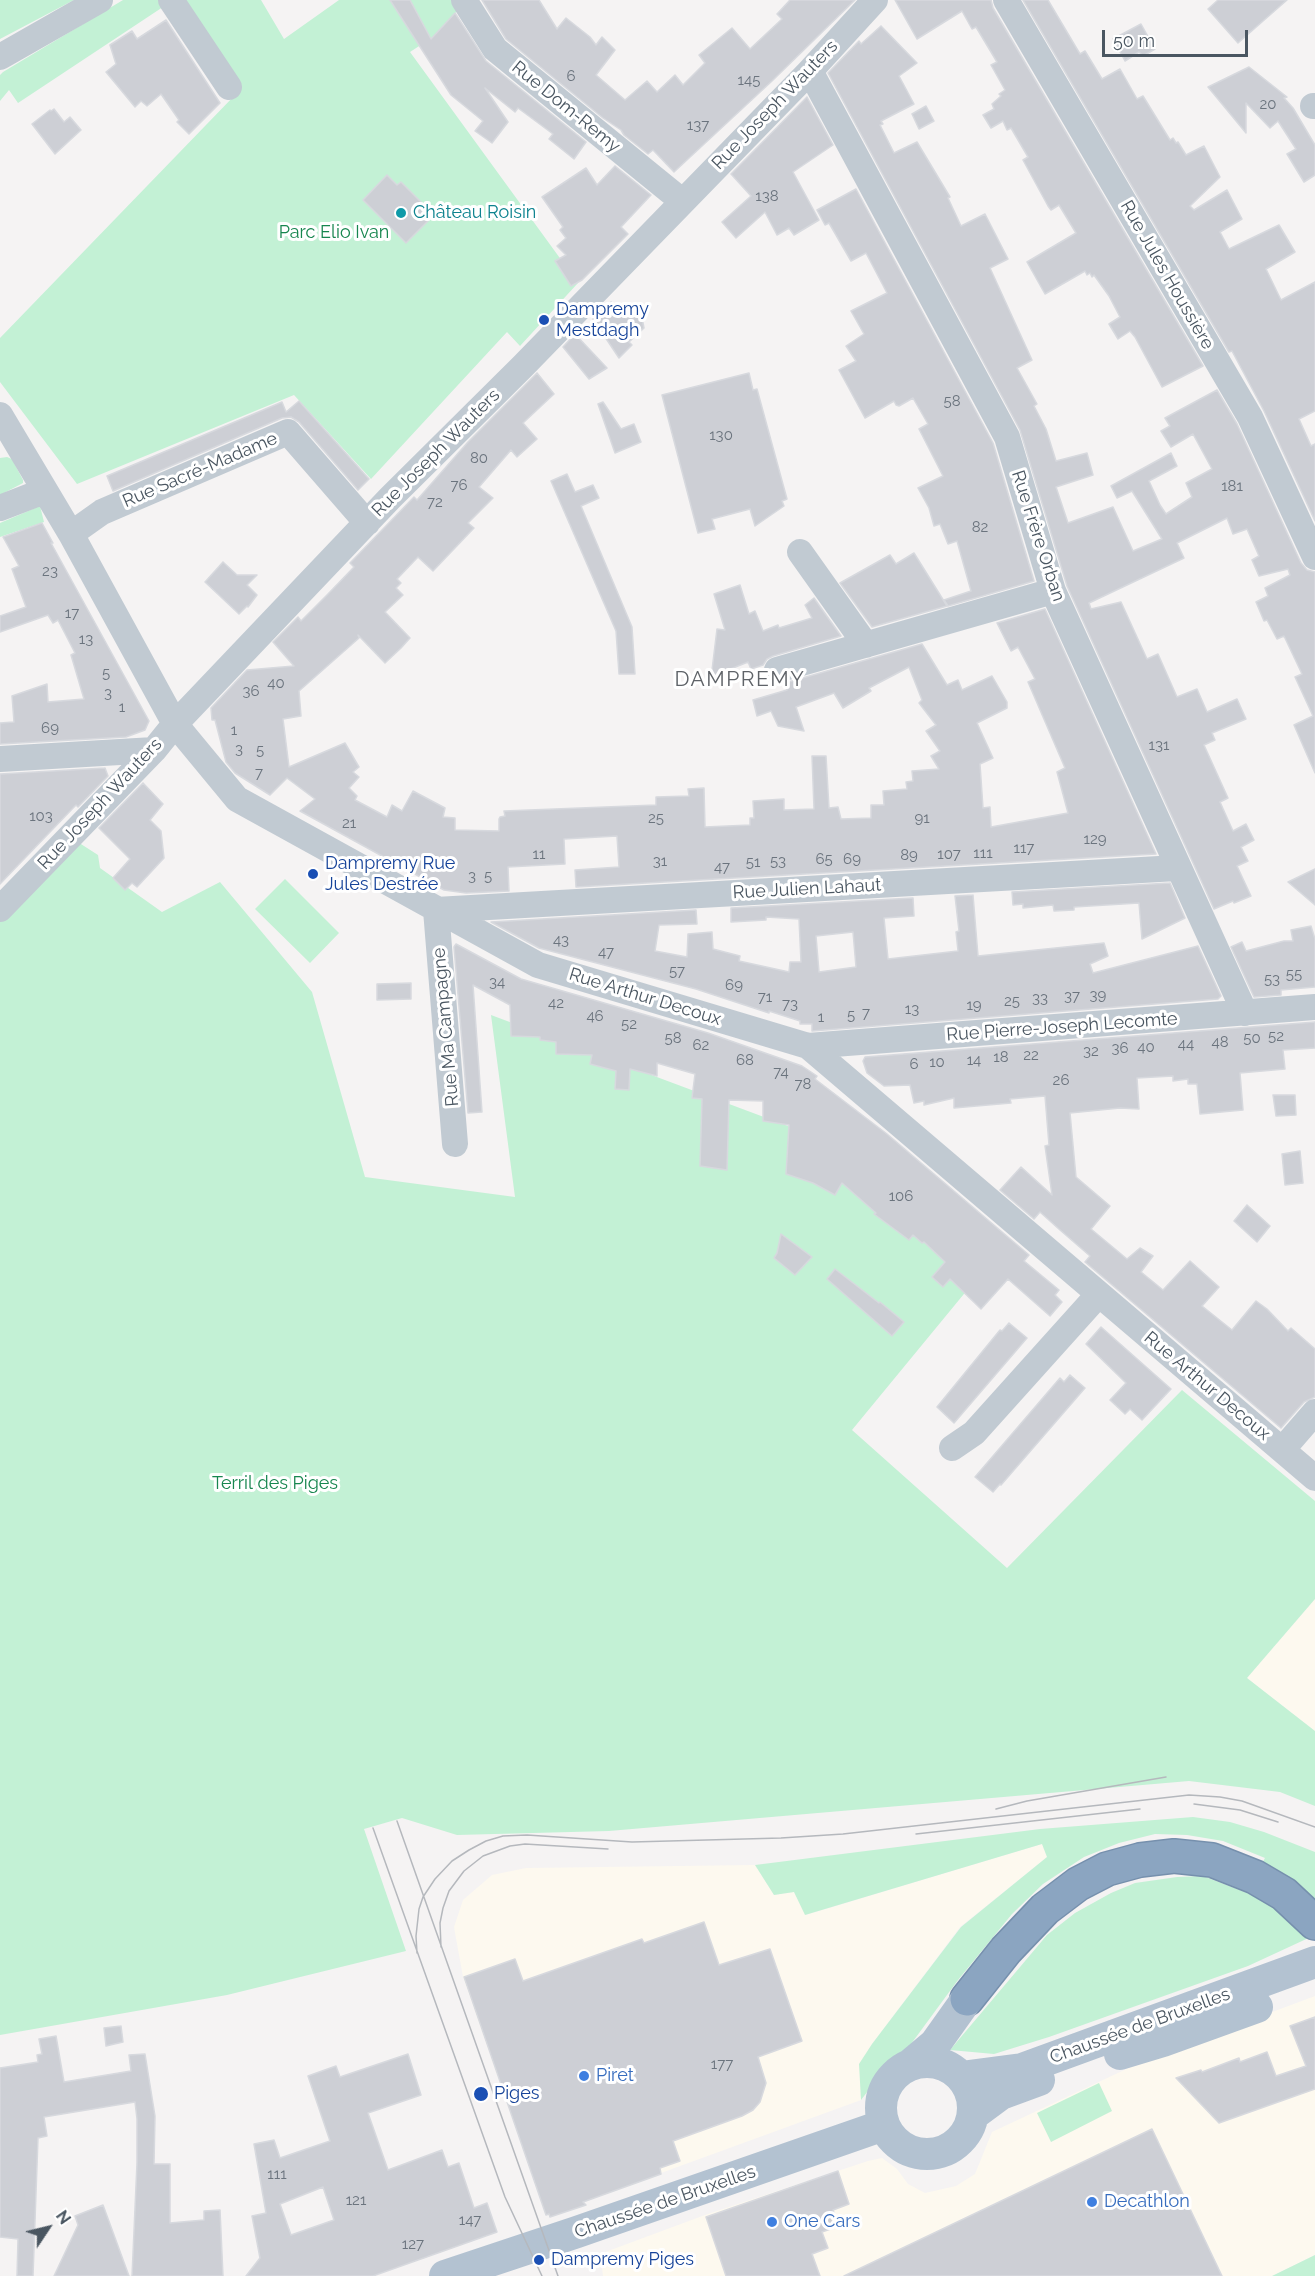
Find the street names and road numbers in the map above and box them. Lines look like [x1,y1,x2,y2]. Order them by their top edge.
street label: Rue Joseph Wauters [708,36,842,174]
street label: Rue Dom-Remy [507,57,625,157]
street label: Rue Jules Houssière [1116,197,1218,353]
street label: Rue Joseph Wauters [368,385,504,521]
street label: Rue Sacré-Madame [119,428,281,512]
street label: Rue Frère Orban [1007,468,1069,604]
street label: Rue Joseph Wauters [33,734,167,874]
street label: Rue Julien Lahaut [732,874,882,904]
street label: Rue Ma Campagne [428,947,464,1107]
street label: Rue Arthur Decoux [566,964,724,1030]
street label: Rue Pierre-Joseph Lecomte [946,1008,1178,1046]
street label: Rue Arthur Decoux [1140,1327,1274,1445]
street label: Chaussée de Bruxelles [1047,1983,1233,2069]
street label: Chaussée de Bruxelles [572,2161,758,2243]

